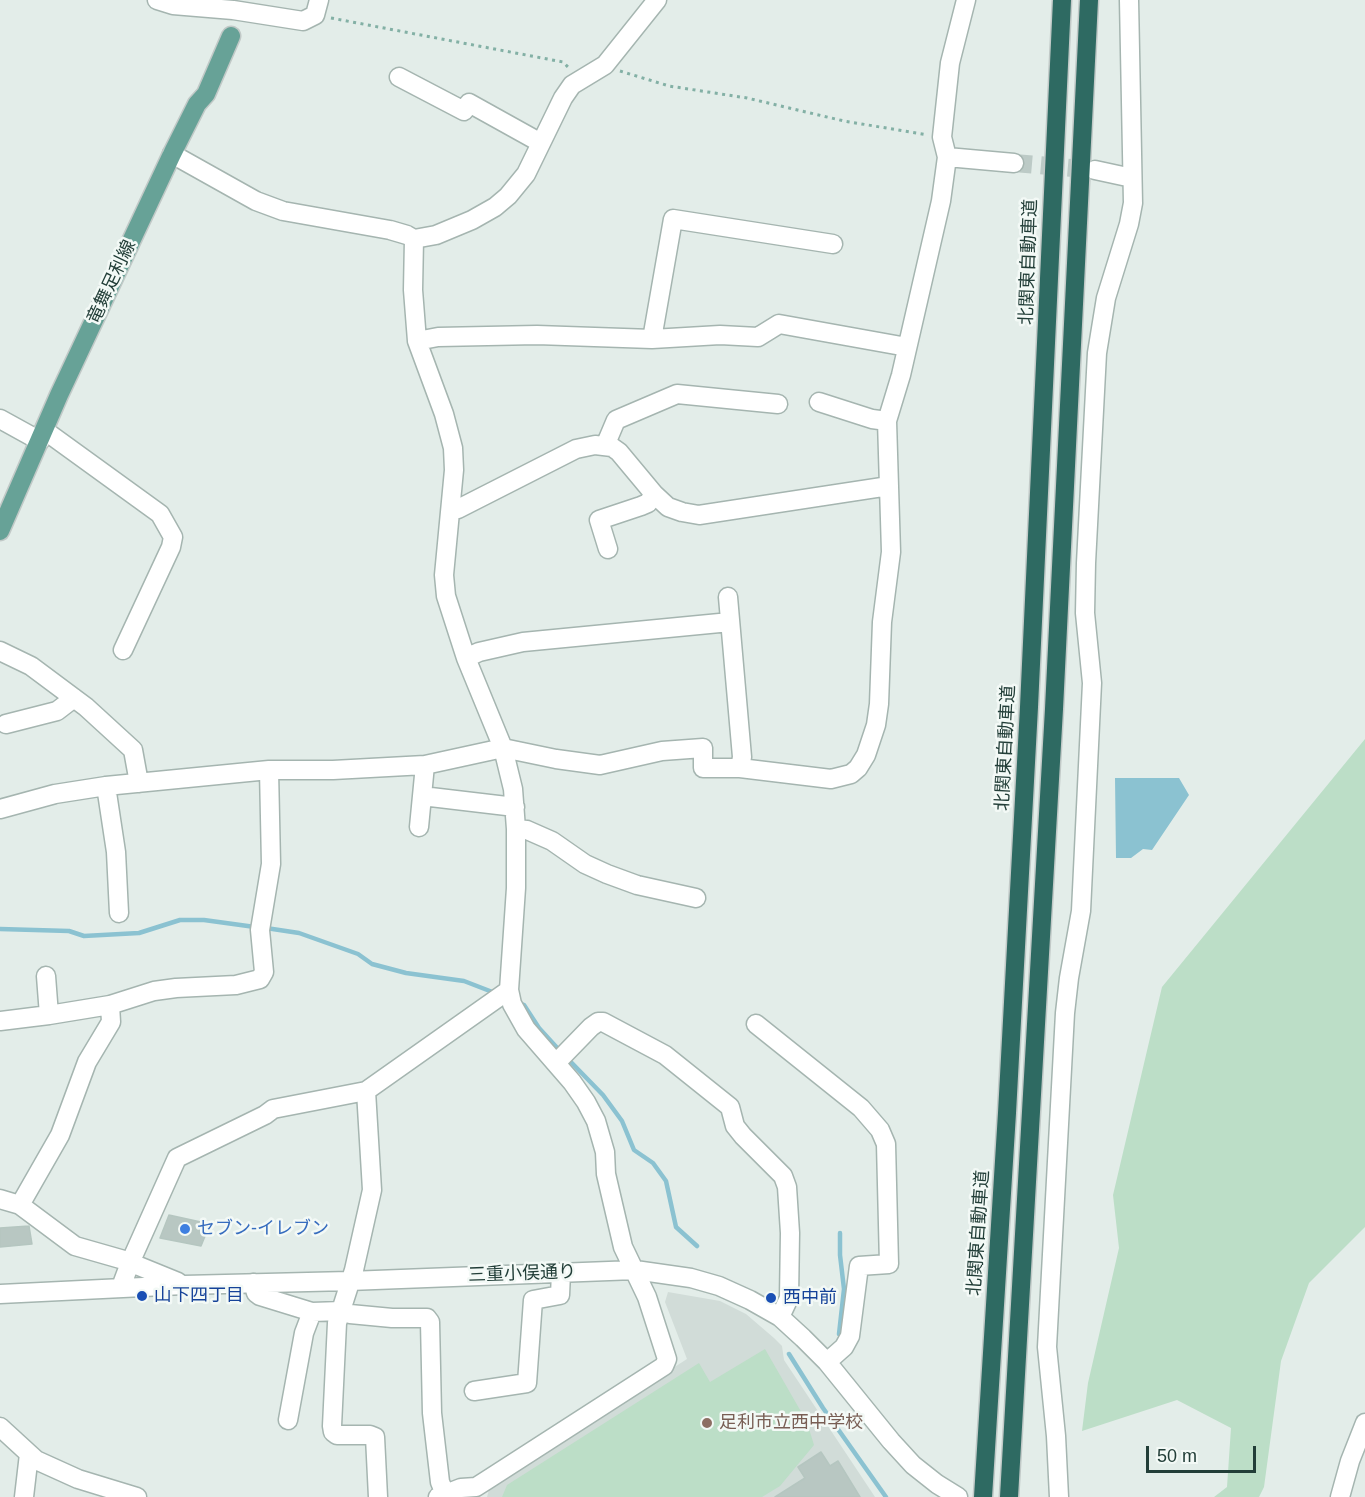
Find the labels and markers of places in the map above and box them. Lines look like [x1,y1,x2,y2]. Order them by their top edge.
place label: セブン-イレブン [197,1218,329,1240]
marker: セブン-イレブン [178,1222,192,1236]
place label: 山下四丁目 [154,1285,244,1307]
place label: 西中前 [783,1287,837,1309]
marker: 山下四丁目 [135,1289,149,1303]
marker: 西中前 [764,1291,778,1305]
place label: 足利市立西中学校 [719,1412,863,1434]
marker: 足利市立西中学校 [700,1416,714,1430]

